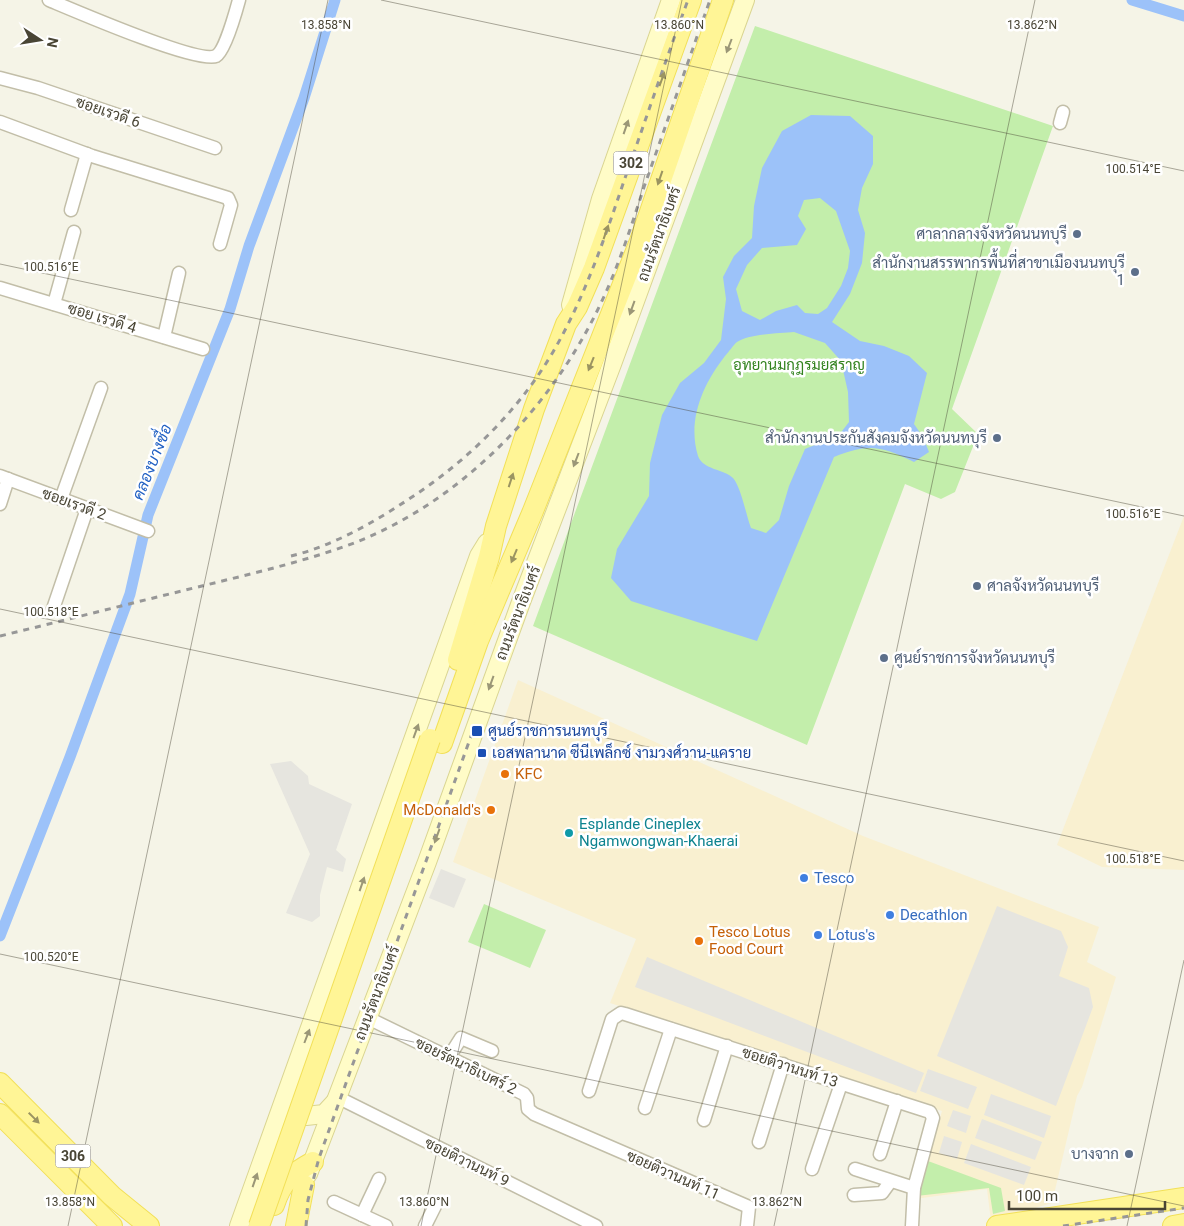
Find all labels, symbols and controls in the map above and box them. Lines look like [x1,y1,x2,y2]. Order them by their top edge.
north arrow [15,15,65,65]
text: 13.858°N [301,18,351,32]
text: 13.860°N [654,18,704,32]
text: 13.862°N [1007,18,1057,32]
text: N [44,36,62,49]
one-way arrow [724,39,732,53]
one-way arrow [658,71,666,86]
street label: ซอยเรวดี 6 [73,92,143,131]
one-way arrow [623,120,630,135]
road number: 302 [614,152,648,174]
text: 100.514°E [1106,162,1161,176]
one-way arrow [656,171,664,186]
street label: ถนนรัตนาธิเบศร์ [633,184,685,284]
one-way arrow [603,224,610,239]
place label: ศาลากลางจังหวัดนนทบุรี [916,224,1067,245]
marker: ศาลากลางจังหวัดนนทบุรี [1071,228,1083,240]
place label: สำนักงานสรรพากรพื้นที่สาขาเมืองนนทบุรี 1 [872,248,1125,289]
text: 100.516°E [24,260,79,274]
marker: สำนักงานสรรพากรพื้นที่สาขาเมืองนนทบุรี 1 [1129,266,1141,278]
street label: ซอย เรวดี 4 [65,298,139,337]
one-way arrow [628,301,636,316]
park label: อุทยานมกุฎรมยสราญ [733,356,865,376]
one-way arrow [587,357,595,372]
water label: คลองบางซื่อ [124,419,176,503]
place label: สำนักงานประกันสังคมจังหวัดนนทบุรี [765,428,987,449]
marker: สำนักงานประกันสังคมจังหวัดนนทบุรี [991,432,1003,444]
one-way arrow [572,453,579,468]
one-way arrow [508,472,516,487]
street label: ซอยเรวดี 2 [39,483,109,524]
text: 100.516°E [1106,507,1161,521]
one-way arrow [510,549,518,564]
street label: ถนนรัตนาธิเบศร์ [491,563,544,663]
place label: ศาลจังหวัดนนทบุรี [987,576,1099,597]
marker: ศาลจังหวัดนนทบุรี [971,580,983,592]
text: 100.518°E [24,605,79,619]
place label: ศูนย์ราชการจังหวัดนนทบุรี [894,648,1055,669]
marker: ศูนย์ราชการจังหวัดนนทบุรี [878,652,890,664]
one-way arrow [487,676,495,691]
place label: ศูนย์ราชการนนทบุรี [488,721,608,742]
one-way arrow [413,723,421,738]
marker: ศูนย์ราชการนนทบุรี [470,724,484,738]
place label: เอสพลานาด ซีนีเพล็กซ์ งามวงศ์วาน-แคราย [492,742,751,762]
marker: เอสพลานาด ซีนีเพล็กซ์ งามวงศ์วาน-แคราย [476,747,488,759]
place label: KFC [515,765,543,783]
marker: KFC [499,768,511,780]
place label: McDonald's [403,801,481,819]
marker: McDonald's [485,804,497,816]
place label: Esplande Cineplex Ngamwongwan-Khaerai [579,815,738,850]
marker: Esplande Cineplex Ngamwongwan-Khaerai [563,827,575,839]
one-way arrow [433,829,441,844]
text: 100.518°E [1106,852,1161,866]
place label: Tesco [814,869,854,887]
marker: Tesco [798,872,810,884]
one-way arrow [359,876,366,891]
place label: Decathlon [900,906,967,924]
marker: Decathlon [884,909,896,921]
place label: Tesco Lotus Food Court [709,923,791,958]
place label: Lotus's [828,926,875,944]
marker: Lotus's [812,929,824,941]
marker: Tesco Lotus Food Court [693,935,705,947]
street label: ถนนรัตนาธิเบศร์ [350,943,403,1043]
text: 100.520°E [24,950,79,964]
one-way arrow [304,1029,311,1044]
street label: ซอยรัตนาธิเบศร์ 2 [412,1033,520,1098]
street label: ซอยติวานนท์ 13 [740,1042,841,1091]
one-way arrow [28,1112,40,1124]
street label: ซอยติวานนท์ 9 [422,1133,513,1190]
road number: 306 [56,1144,90,1168]
street label: ซอยติวานนท์ 11 [624,1145,723,1204]
place label: บางจาก [1071,1145,1119,1163]
marker: บางจาก [1123,1148,1135,1160]
one-way arrow [251,1172,259,1187]
scale bar [1009,1178,1165,1210]
text: 100 m [1016,1187,1058,1205]
text: 13.858°N [45,1195,95,1209]
text: 13.860°N [399,1195,449,1209]
text: 13.862°N [752,1195,802,1209]

